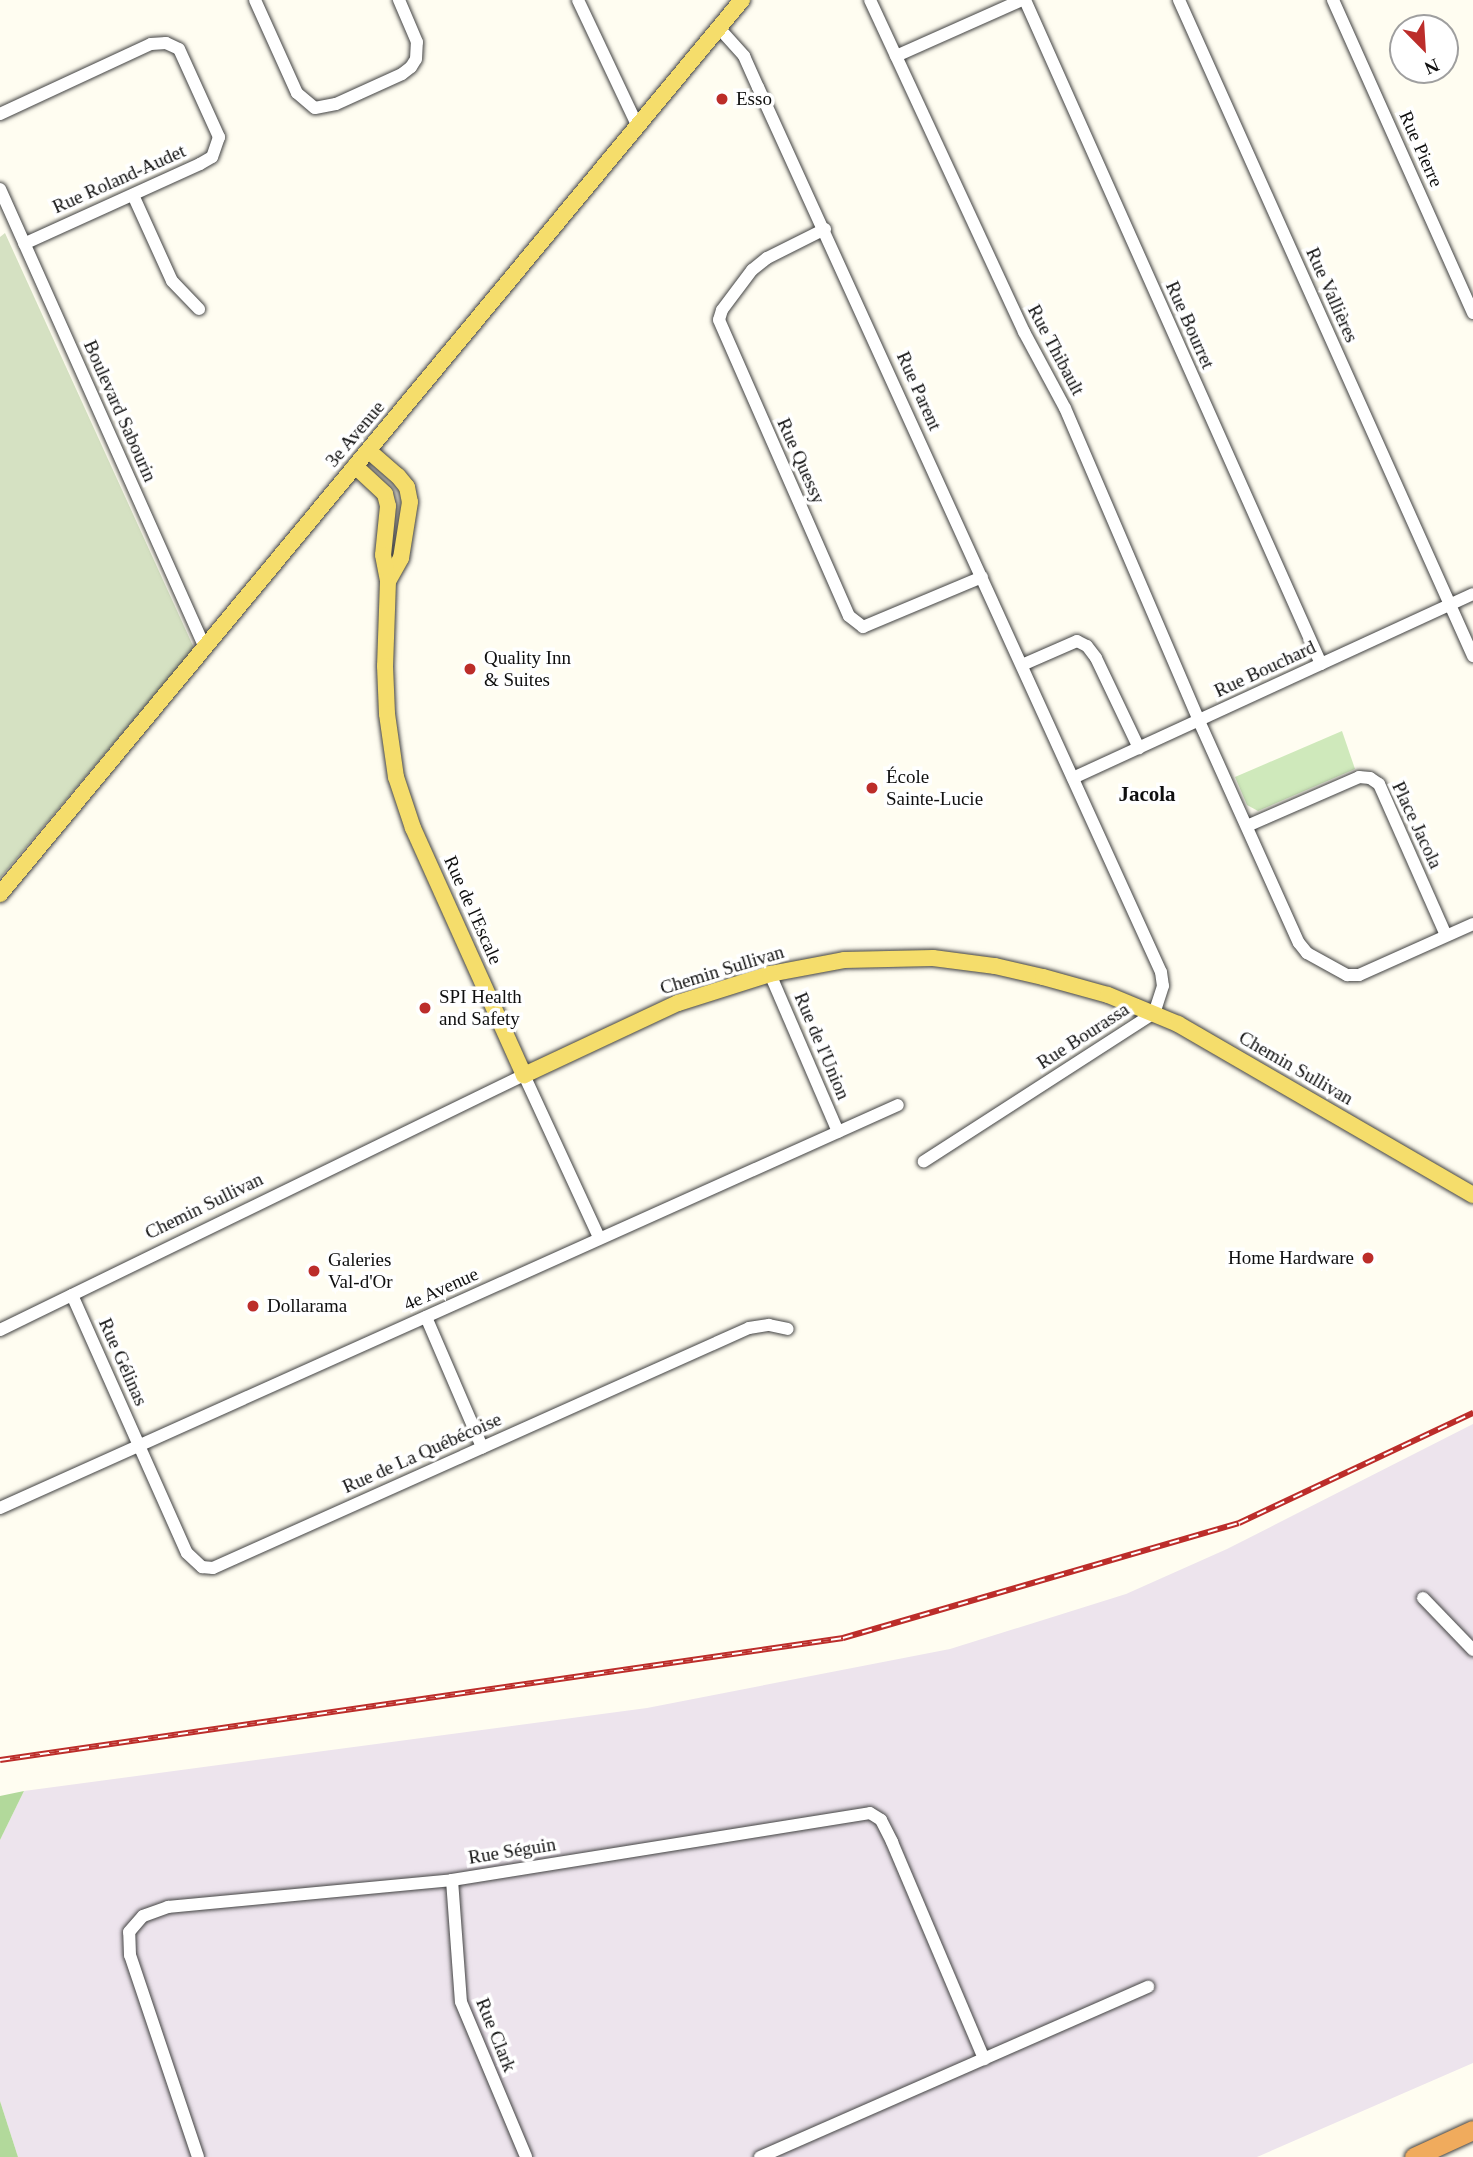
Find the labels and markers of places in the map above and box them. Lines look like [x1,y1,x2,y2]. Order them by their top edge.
place label: Esso [736,88,772,110]
marker: Esso [714,91,730,107]
place label: Quality Inn & Suites [484,647,571,691]
marker: Quality Inn & Suites [462,661,478,677]
place label: École Sainte-Lucie [886,766,983,810]
marker: École Sainte-Lucie [864,780,880,796]
place label: SPI Health and Safety [439,986,522,1030]
marker: SPI Health and Safety [417,1000,433,1016]
place label: Home Hardware [1228,1247,1354,1269]
place label: Galeries Val-d'Or [328,1249,393,1293]
marker: Home Hardware [1360,1250,1376,1266]
marker: Galeries Val-d'Or [306,1263,322,1279]
place label: Dollarama [267,1295,347,1317]
marker: Dollarama [245,1298,261,1314]

